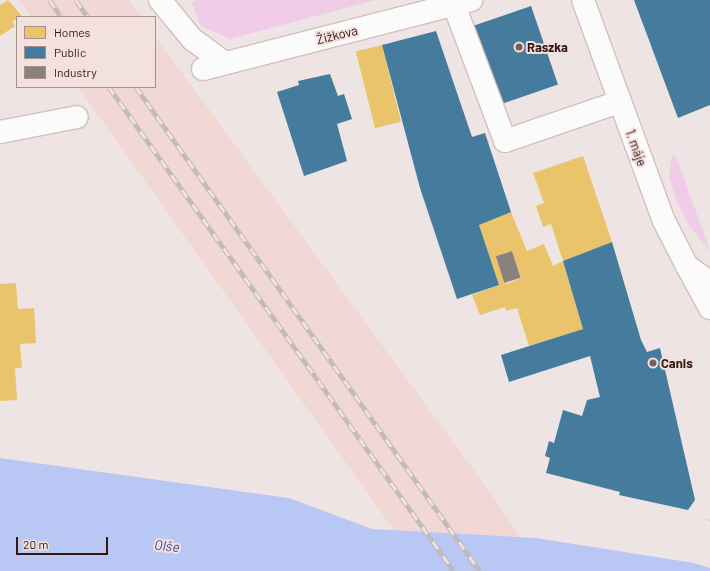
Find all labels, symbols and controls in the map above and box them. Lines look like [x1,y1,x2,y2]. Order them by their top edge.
legend [16,16,156,88]
street label: Žižkova [315,22,359,48]
text: Homes [54,25,90,39]
place label: Raszka [527,39,568,55]
marker: Raszka [514,42,524,52]
text: Public [54,45,86,59]
text: Industry [54,65,97,79]
street label: 1. máje [622,127,650,169]
place label: Canis [661,355,693,371]
marker: Canis [648,358,658,368]
scale bar [18,529,110,555]
water label: Olše [154,536,180,556]
text: 20 m [23,537,49,551]

